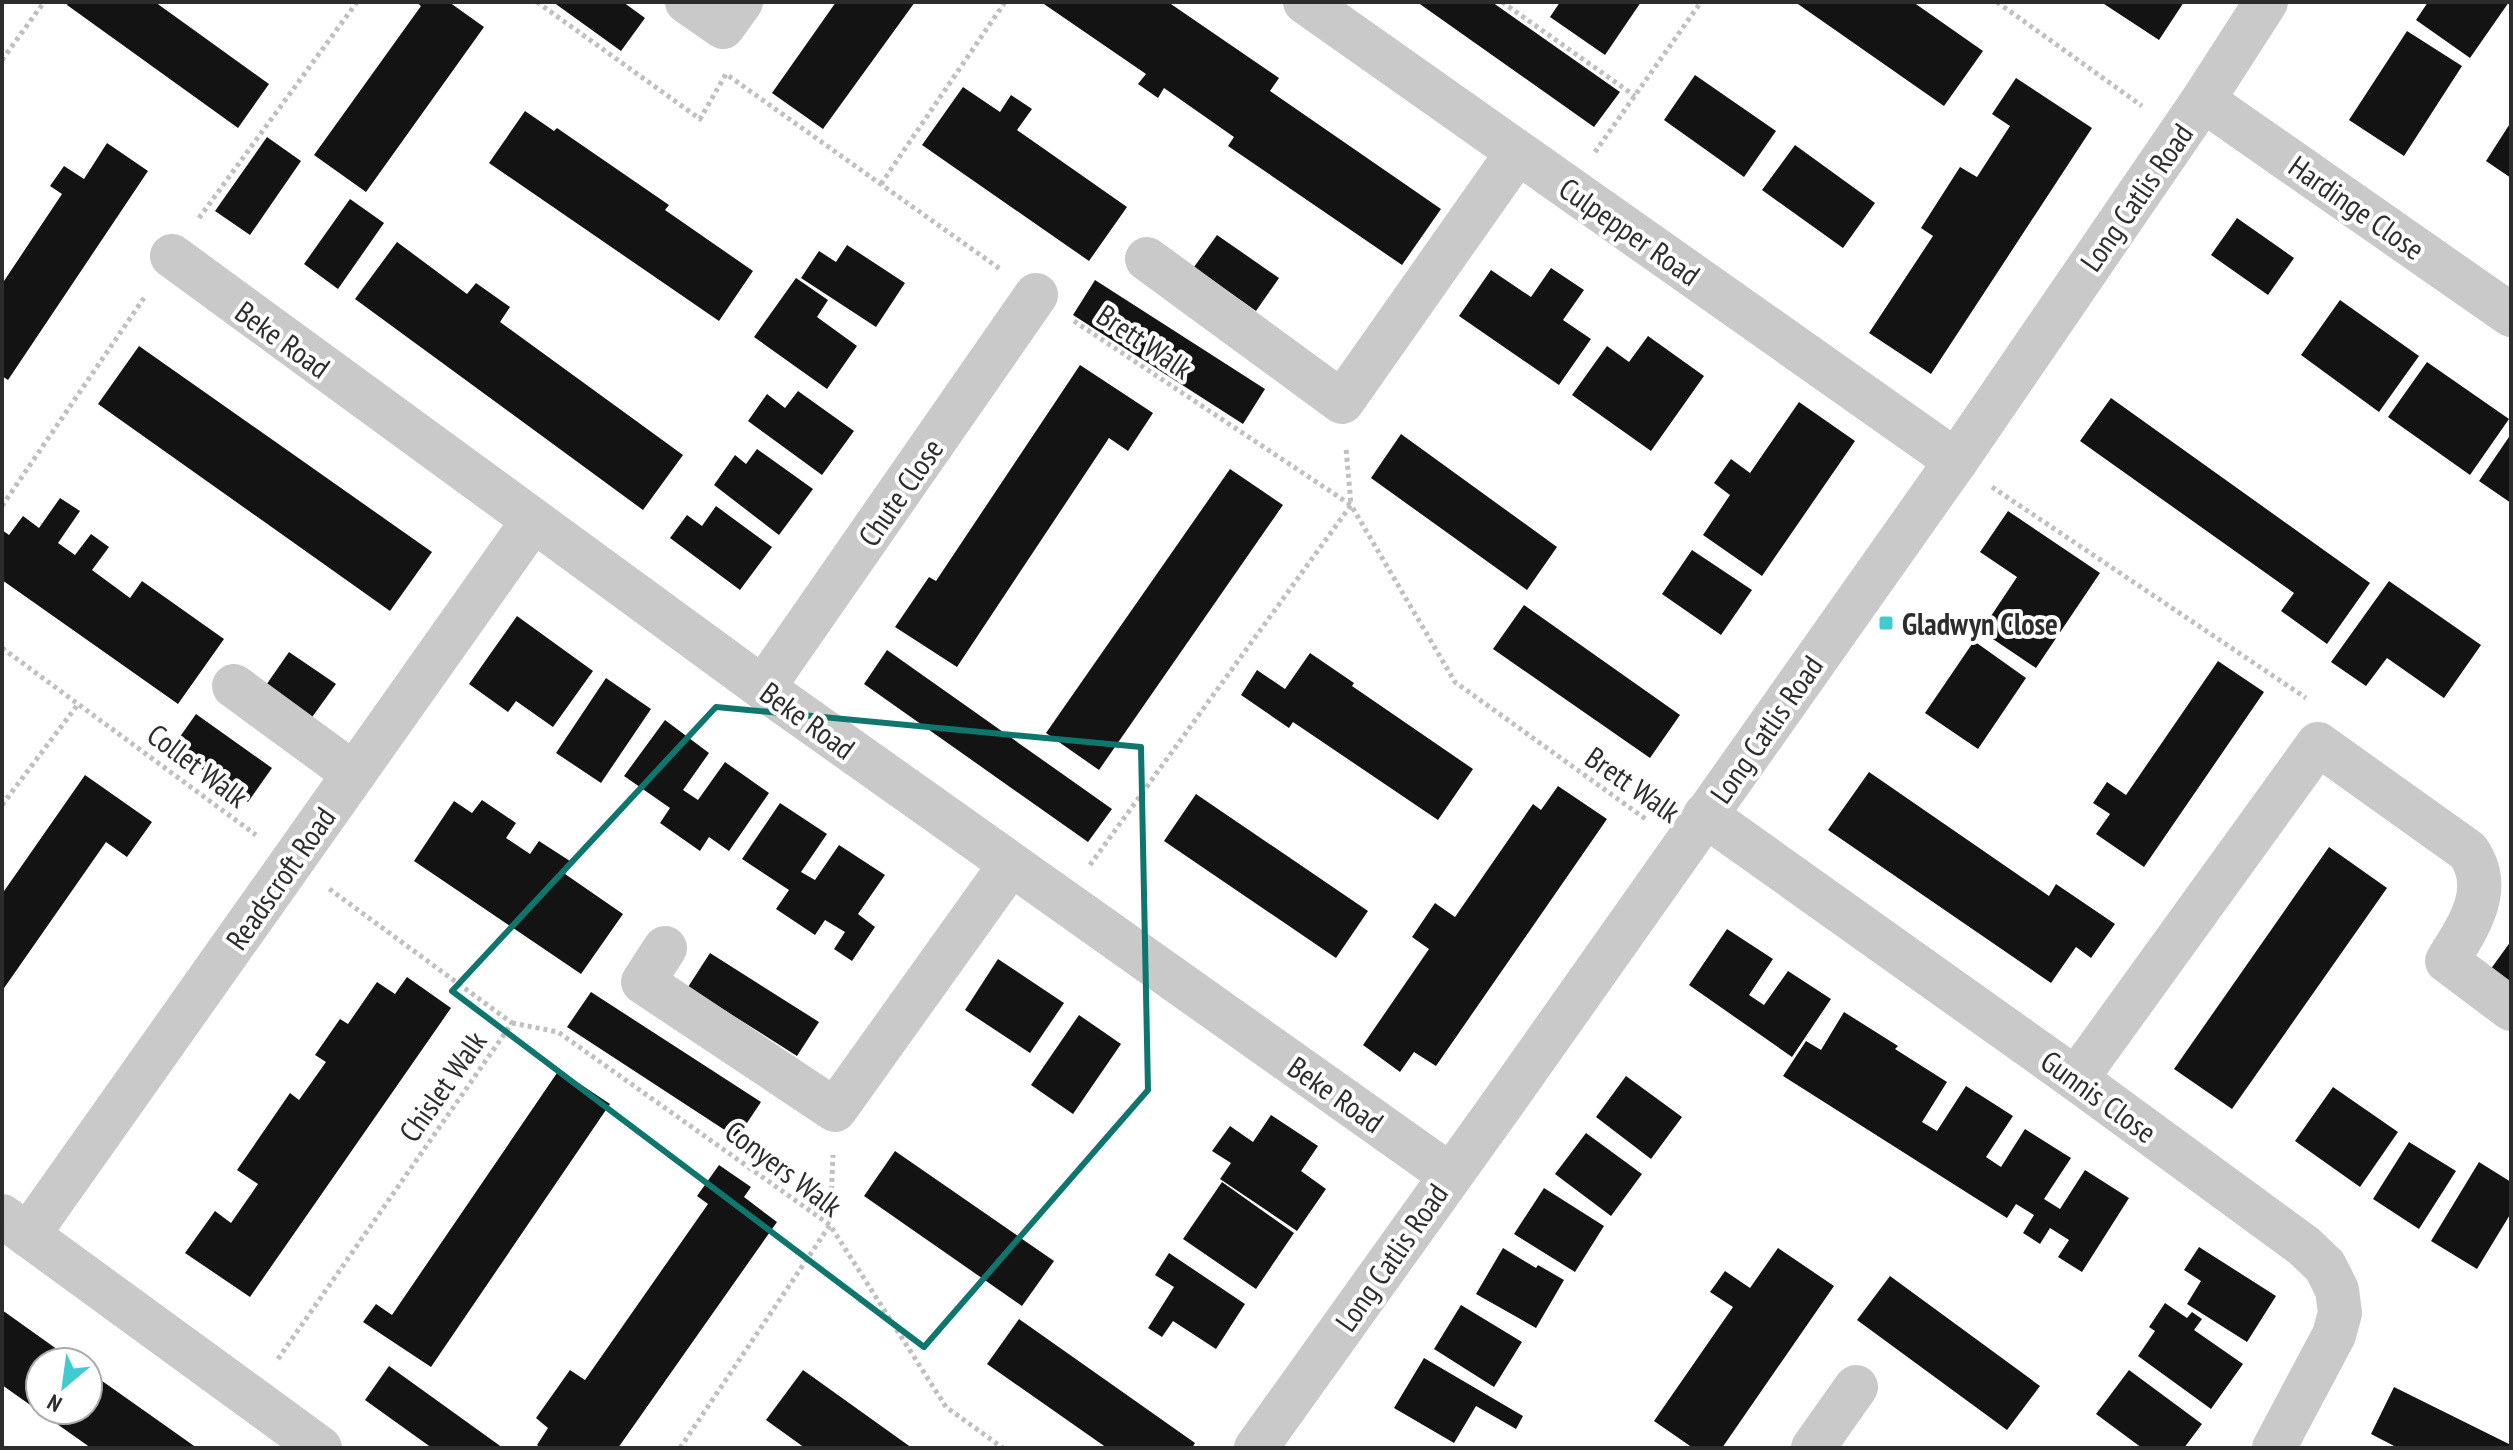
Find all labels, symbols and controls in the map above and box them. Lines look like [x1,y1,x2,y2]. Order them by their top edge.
street label: Long Catlis Road [2071,116,2201,278]
street label: Hardinge Close [2282,146,2432,268]
street label: Culpepper Road [1552,168,1708,294]
street label: Beke Road [228,292,338,386]
street label: Brett Walk [1090,295,1201,387]
street label: Chute Close [849,430,951,554]
place label: Gladwyn Close [1902,604,2058,643]
marker: Gladwyn Close [1877,614,1895,632]
street label: Long Catlis Road [1701,648,1831,810]
street label: Beke Road [753,673,863,767]
street label: Collet Walk [140,714,256,816]
street label: Brett Walk [1578,737,1688,831]
street label: Readscroft Road [217,799,343,957]
street label: Chislet Walk [390,1023,495,1149]
street label: Gunnis Close [2034,1041,2164,1151]
street label: Beke Road [1281,1047,1391,1141]
street label: Conyers Walk [718,1111,851,1225]
street label: Long Catlis Road [1326,1176,1456,1338]
north arrow [24,1346,104,1426]
text: N [42,1388,66,1419]

